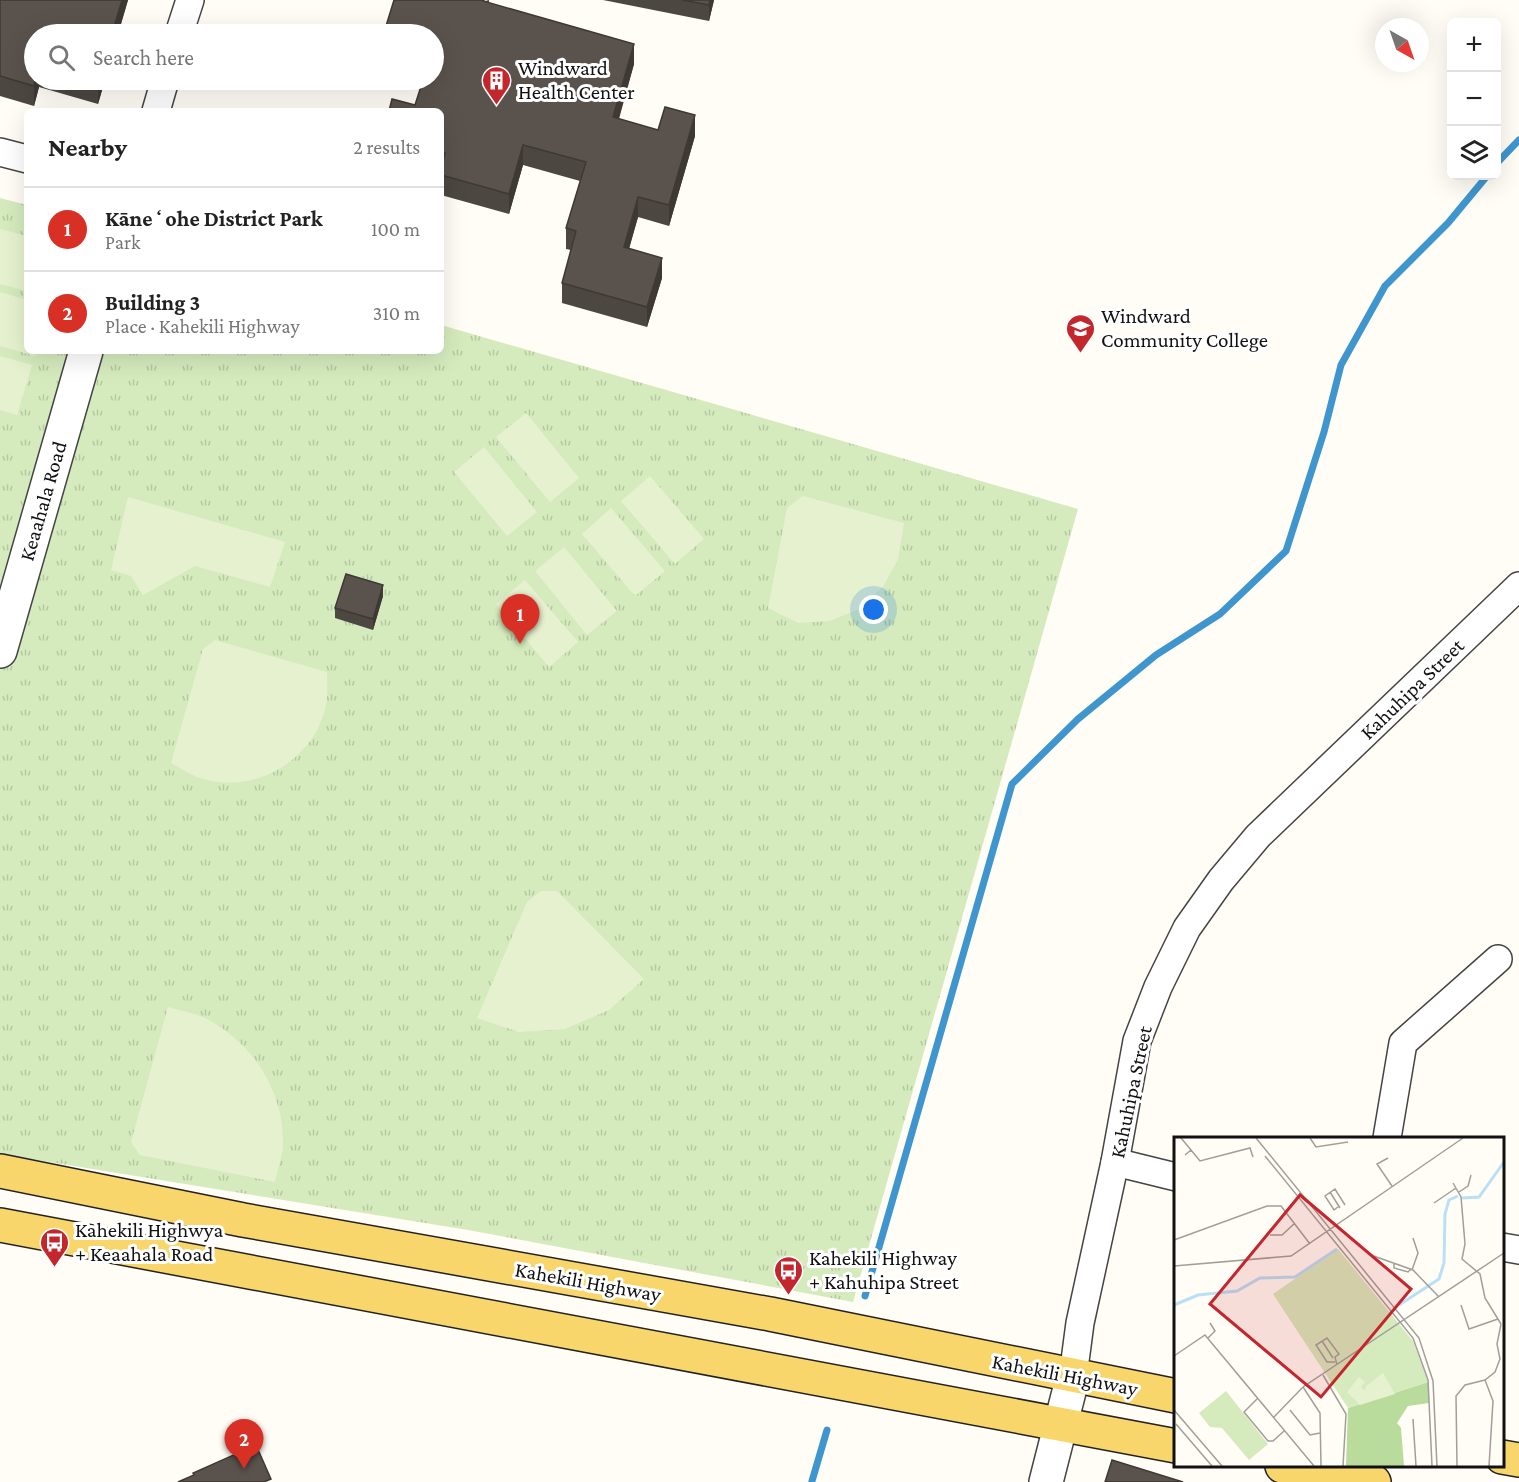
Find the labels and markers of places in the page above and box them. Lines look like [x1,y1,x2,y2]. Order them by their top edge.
place label: Windward Health Center [518,56,635,104]
building icon: Windward Health Center [481,64,513,106]
place label: Windward Community College [1101,304,1268,352]
school or university icon: Windward Community College [1064,312,1096,354]
pin: 1 [500,594,540,644]
place label: Kahekili Highwya + Keaahala Road [75,1218,223,1266]
bus stop icon: Kahekili Highwya + Keaahala Road [38,1226,70,1268]
place label: Kahekili Highway + Kahuhipa Street [809,1246,960,1294]
bus stop icon: Kahekili Highway + Kahuhipa Street [772,1254,804,1296]
pin: 2 [224,1420,264,1469]

